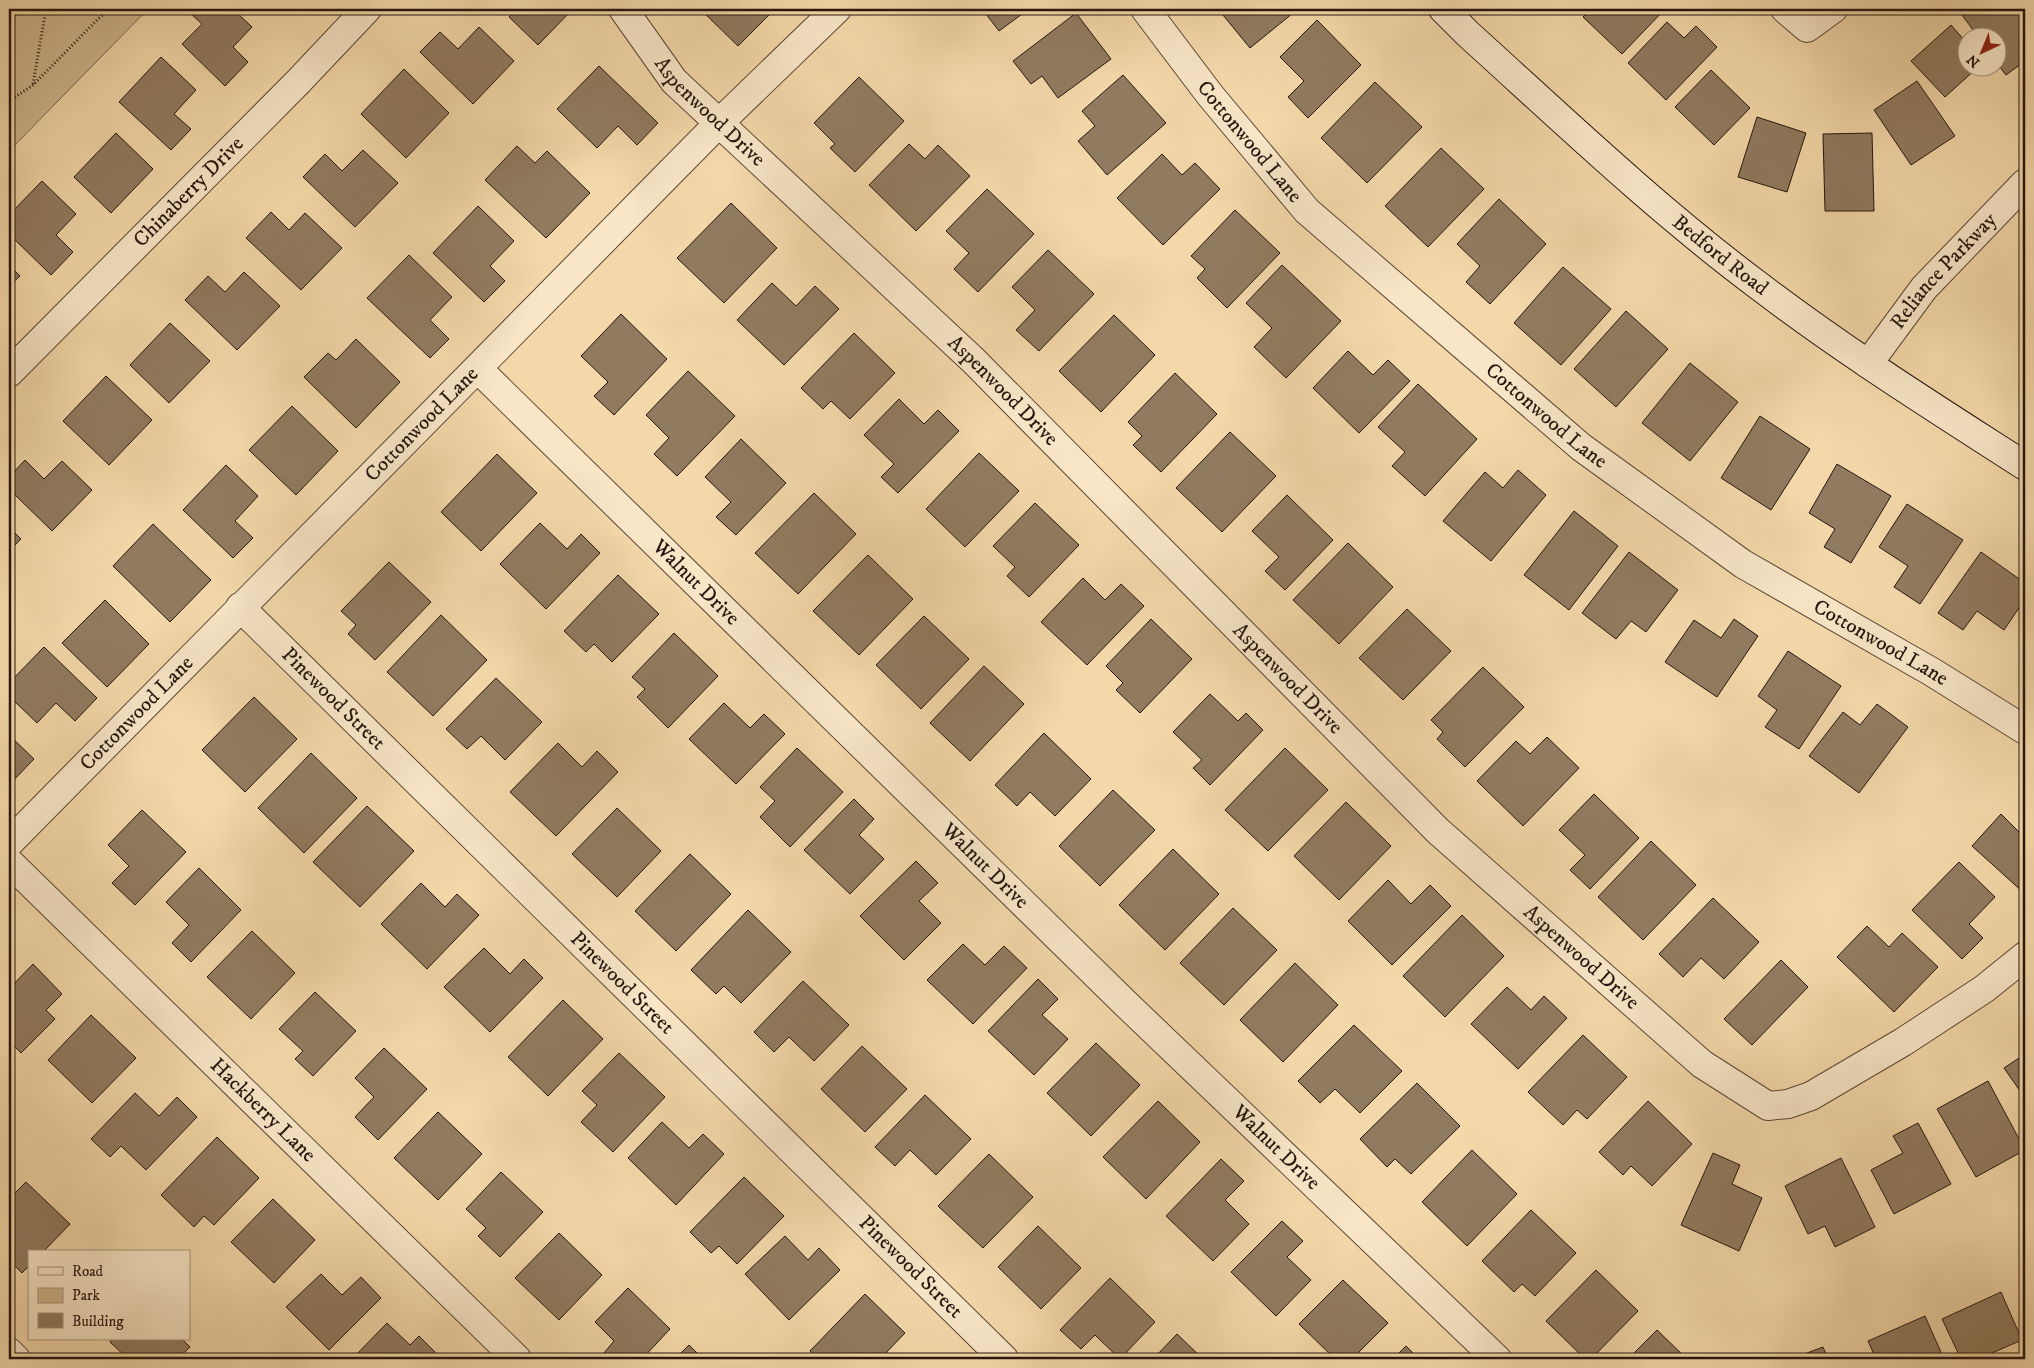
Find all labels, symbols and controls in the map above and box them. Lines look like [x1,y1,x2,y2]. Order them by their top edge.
north arrow [1956,28,2006,78]
text: N [1963,50,1984,71]
street label: Aspenwood Drive [648,52,771,172]
street label: Cottonwood Lane [1191,76,1308,209]
street label: Chinaberry Drive [128,131,249,253]
street label: Reliance Parkway [1885,207,2003,335]
street label: Bedford Road [1667,209,1774,302]
street label: Aspenwood Drive [942,330,1064,452]
street label: Cottonwood Lane [1480,357,1612,475]
street label: Cottonwood Lane [359,361,484,487]
street label: Walnut Drive [646,533,745,631]
street label: Cottonwood Lane [1809,594,1953,692]
street label: Aspenwood Drive [1227,618,1348,740]
street label: Pinewood Street [276,642,391,756]
street label: Cottonwood Lane [74,650,199,776]
street label: Walnut Drive [935,817,1035,915]
street label: Aspenwood Drive [1518,899,1645,1016]
street label: Pinewood Street [564,926,680,1040]
street label: Hackberry Lane [204,1053,321,1168]
street label: Walnut Drive [1226,1099,1326,1196]
street label: Pinewood Street [853,1210,968,1324]
legend [28,1250,190,1340]
text: Road [72,1262,104,1281]
text: Park [72,1286,101,1305]
text: Building [72,1312,124,1331]

